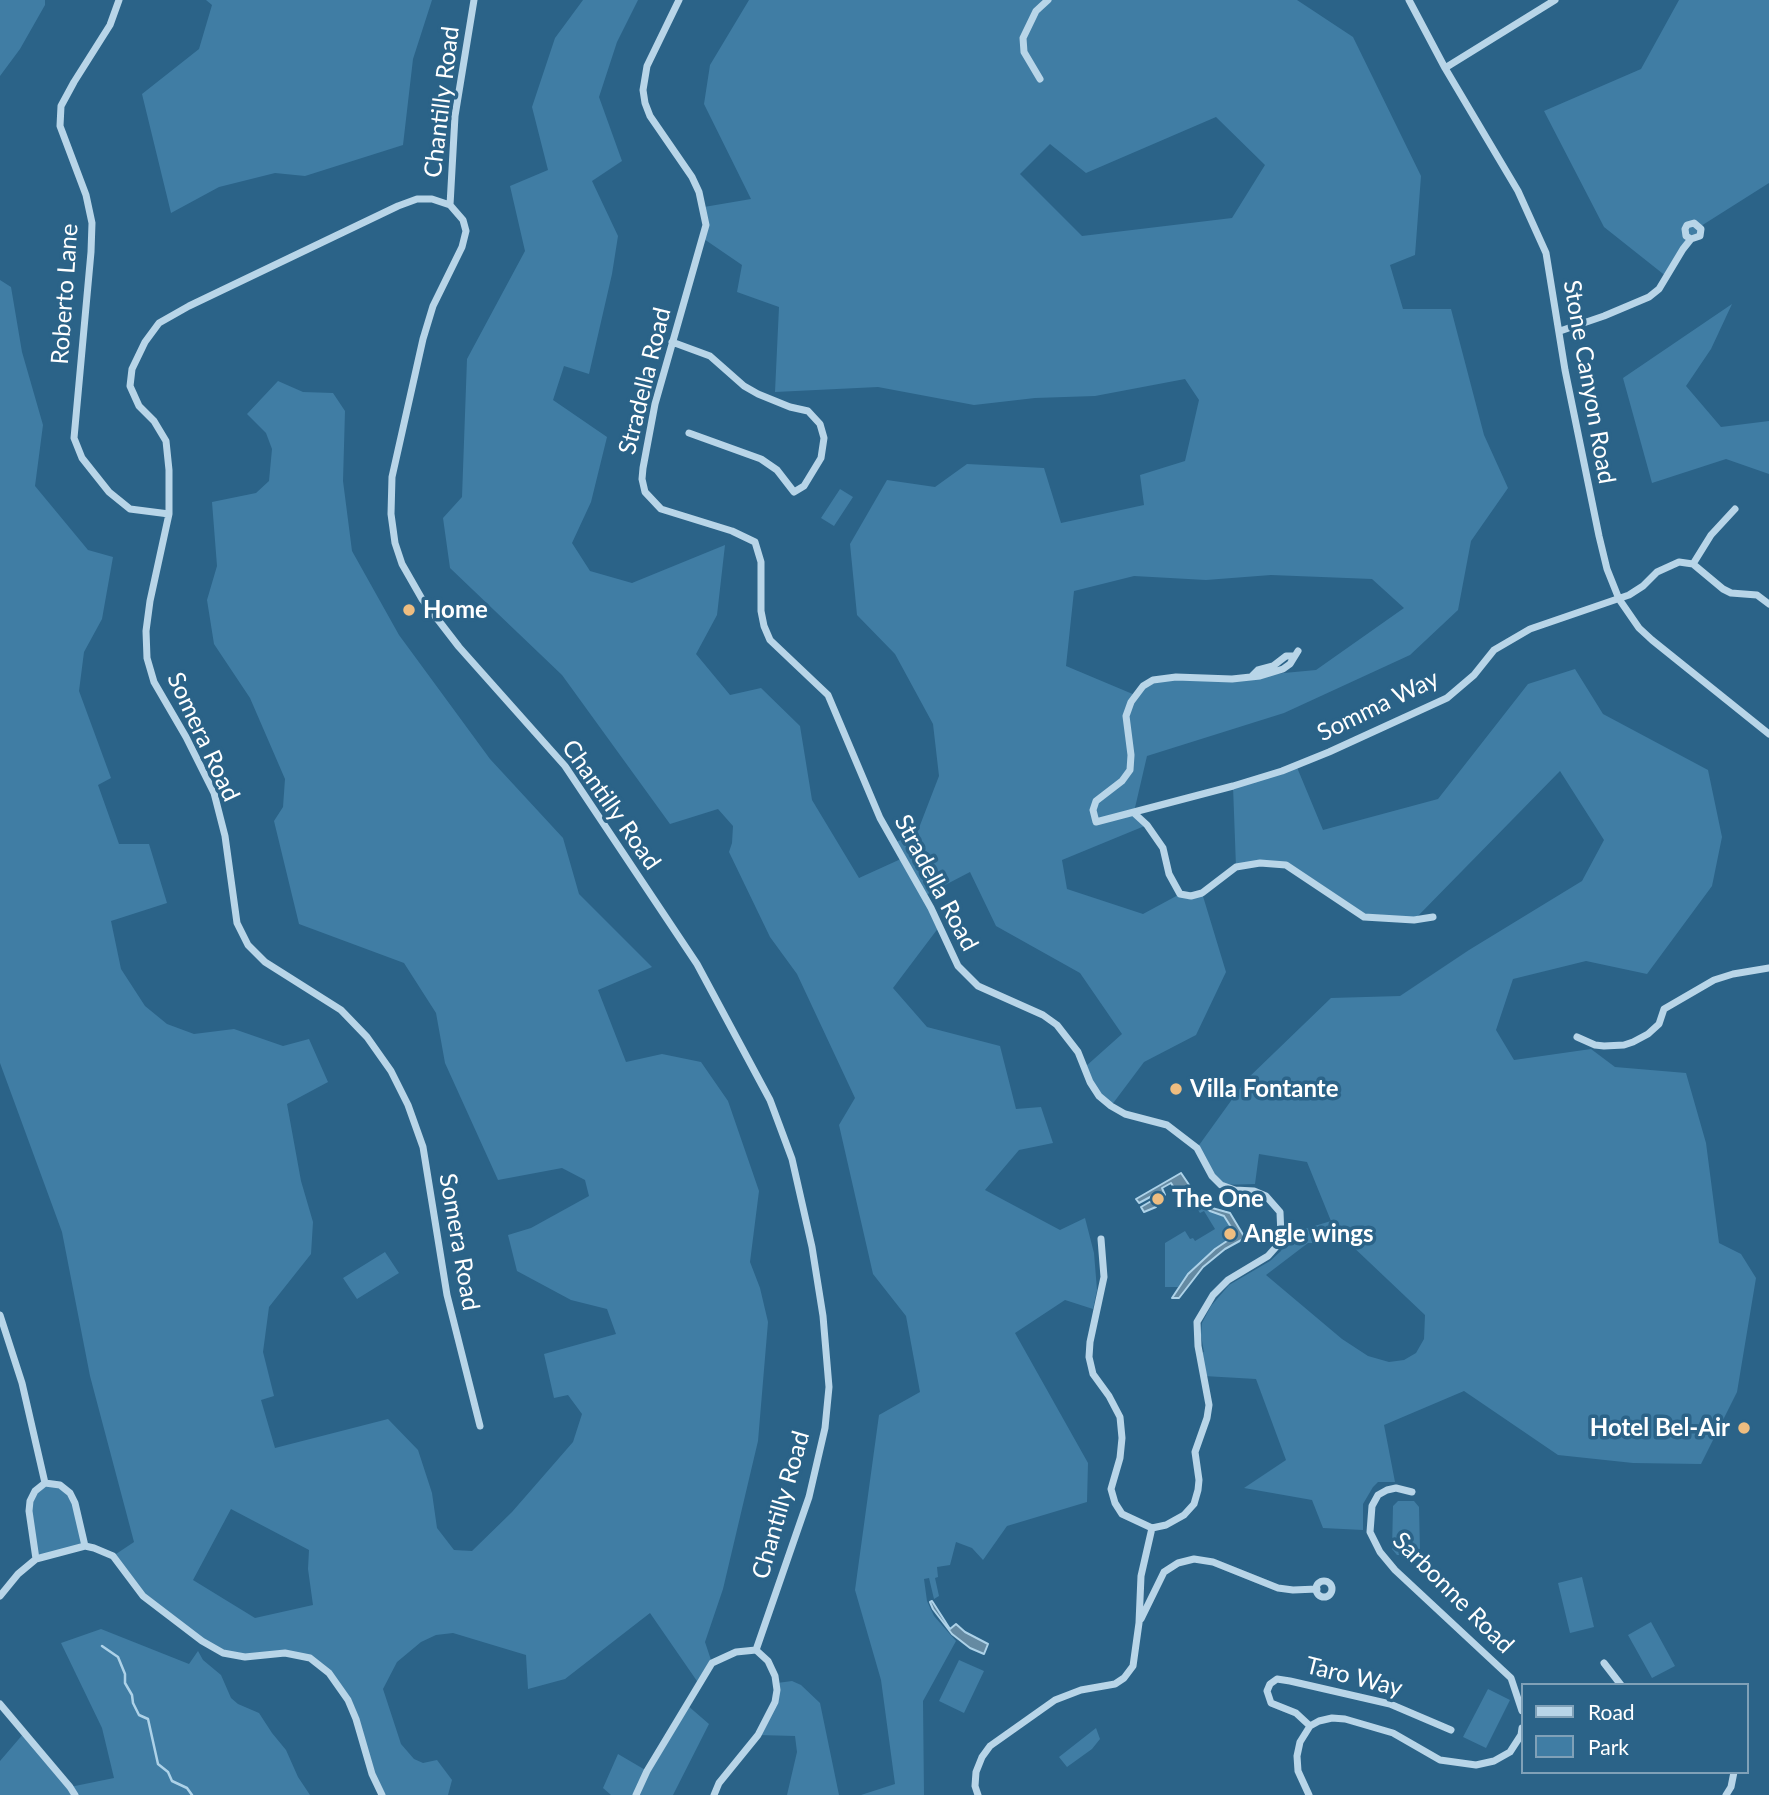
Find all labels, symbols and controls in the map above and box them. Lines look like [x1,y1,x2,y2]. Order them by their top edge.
street label: Chantilly Road [418,25,466,179]
street label: Roberto Lane [46,223,84,365]
street label: Stone Canyon Road [1557,278,1621,486]
street label: Stradella Road [613,305,677,457]
place label: Home [423,596,488,624]
marker: Home [401,602,417,618]
street label: Somma Way [1313,664,1443,748]
street label: Somera Road [161,668,245,806]
street label: Chantilly Road [555,734,667,876]
street label: Stradella Road [888,810,984,956]
place label: Villa Fontante [1190,1075,1338,1103]
marker: Villa Fontante [1168,1081,1184,1097]
street label: Somera Road [433,1171,485,1313]
place label: The One [1172,1185,1264,1213]
marker: The One [1150,1191,1166,1207]
place label: Angle wings [1244,1220,1374,1248]
marker: Angle wings [1222,1226,1238,1242]
place label: Hotel Bel-Air [1590,1414,1730,1442]
marker: Hotel Bel-Air [1736,1420,1752,1436]
street label: Chantilly Road [746,1428,816,1582]
street label: Sarbonne Road [1386,1526,1520,1660]
street label: Taro Way [1303,1651,1405,1703]
legend [1520,1683,1748,1774]
text: Road [1588,1699,1635,1724]
text: Park [1588,1734,1629,1759]

